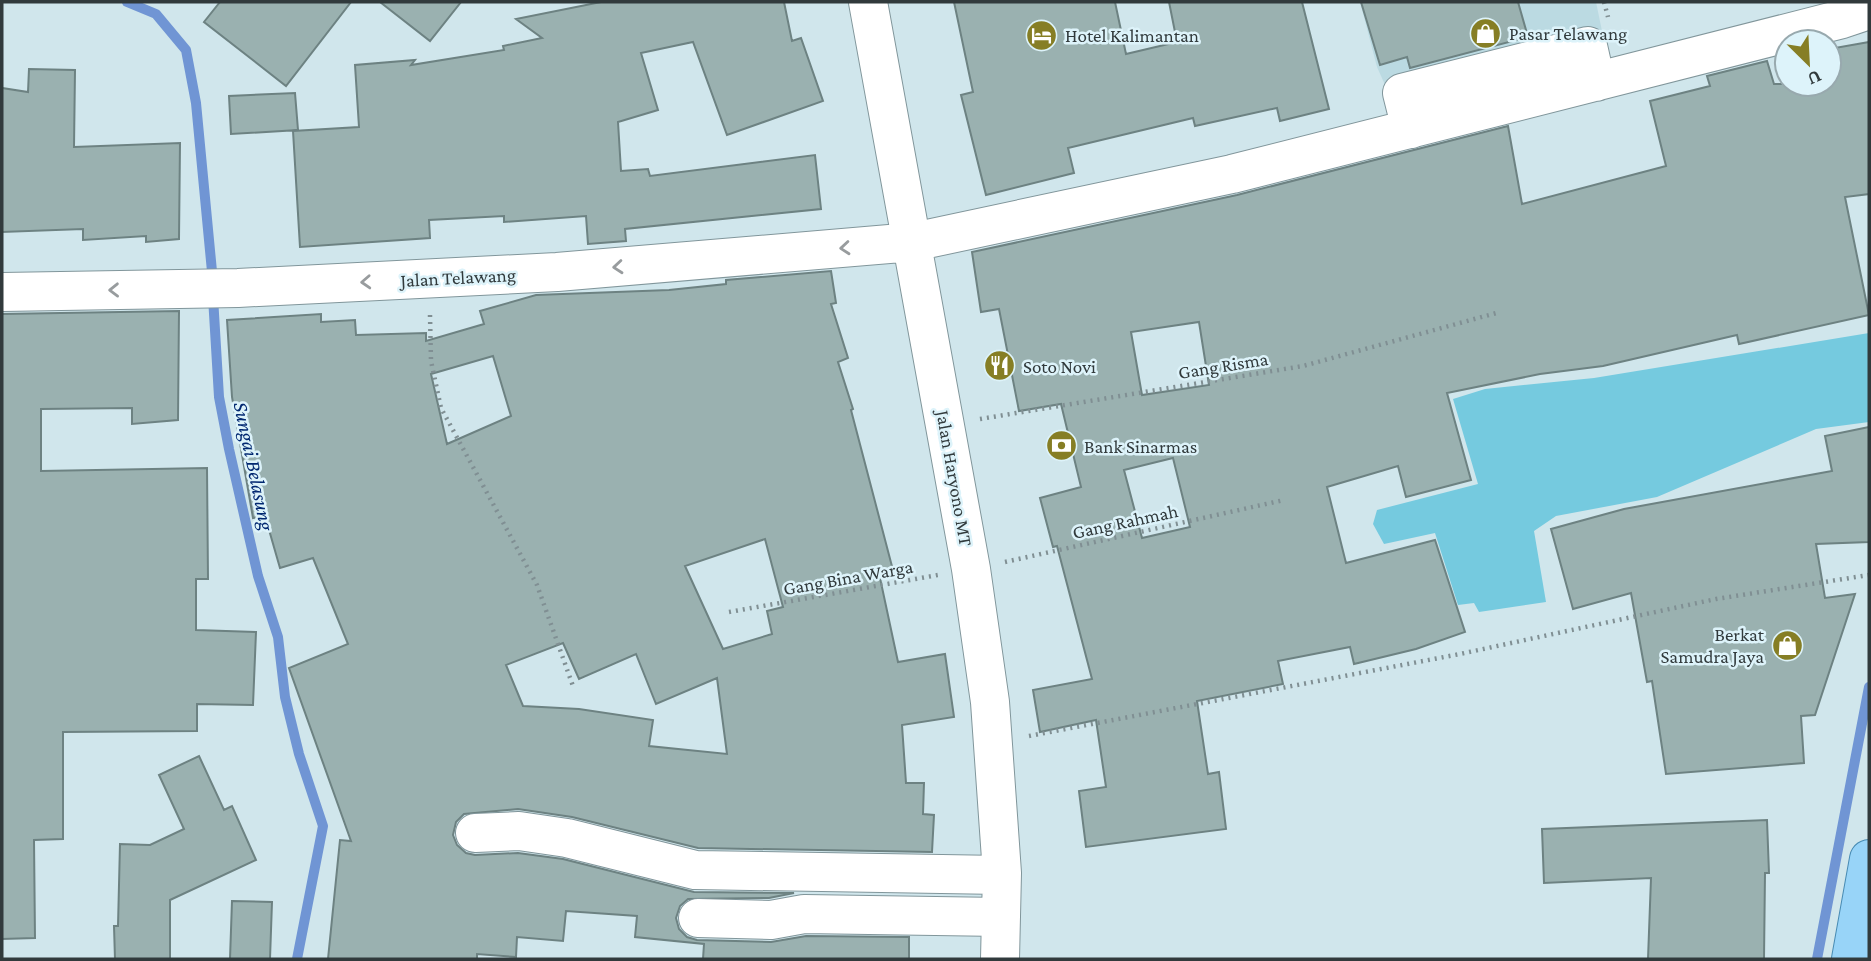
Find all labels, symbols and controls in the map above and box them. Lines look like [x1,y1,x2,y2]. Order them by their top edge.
shop icon: Pasar Telawang [1469,16,1503,50]
hotel icon: Hotel Kalimantan [1025,18,1059,52]
place label: Pasar Telawang [1509,23,1627,44]
place label: Hotel Kalimantan [1065,25,1199,46]
north arrow [1773,28,1843,98]
text: U [1804,66,1825,90]
one-way arrow [839,240,850,255]
one-way arrow [612,259,623,274]
street label: Jalan Telawang [398,264,516,291]
one-way arrow [361,274,372,289]
one-way arrow [108,282,119,297]
street label: Gang Risma [1177,348,1270,383]
restaurant icon: Soto Novi [983,349,1017,383]
place label: Soto Novi [1023,356,1096,377]
water label: Sungai Belasung [229,399,279,533]
street label: Jalan Haryono MT [932,407,977,548]
bank icon: Bank Sinarmas [1044,429,1078,463]
place label: Bank Sinarmas [1084,436,1197,457]
street label: Gang Rahmah [1070,500,1180,543]
street label: Gang Bina Warga [782,556,915,599]
place label: Berkat Samudra Jaya [1660,624,1765,667]
shop icon: Berkat Samudra Jaya [1770,628,1804,662]

